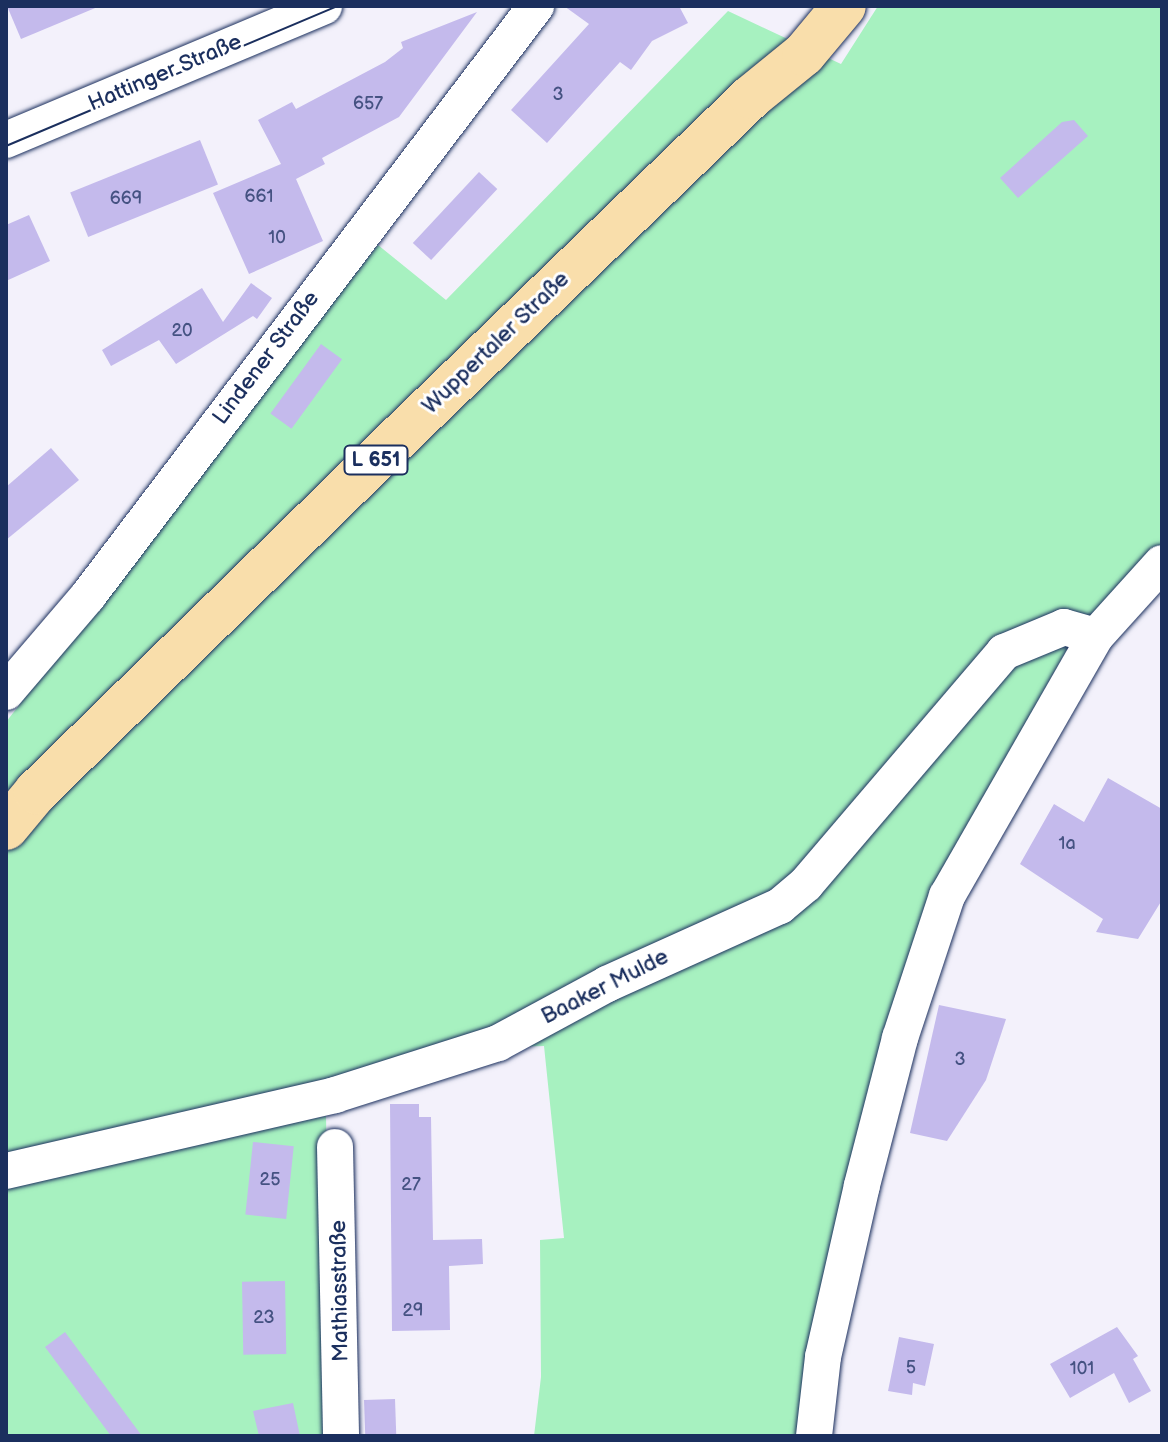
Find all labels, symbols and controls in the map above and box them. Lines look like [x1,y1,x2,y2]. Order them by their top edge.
street label: Hattinger Straße [84,29,246,117]
house number: 3 [552,84,564,106]
house number: 657 [353,93,383,115]
house number: 661 [245,186,273,208]
house number: 669 [110,188,142,210]
house number: 10 [268,227,286,249]
street label: Wuppertaler Straße [417,266,575,420]
street label: Lindener Straße [207,286,325,430]
house number: 20 [171,320,193,342]
road number: L 651 [342,444,410,476]
house number: 1a [1058,833,1076,855]
street label: Baaker Mulde [537,944,673,1030]
house number: 3 [954,1049,966,1071]
house number: 25 [260,1169,280,1191]
house number: 27 [401,1174,421,1196]
street label: Mathiasstraße [326,1220,354,1362]
house number: 29 [402,1300,424,1322]
house number: 23 [253,1307,275,1329]
house number: 5 [906,1357,916,1379]
house number: 101 [1070,1358,1094,1380]

